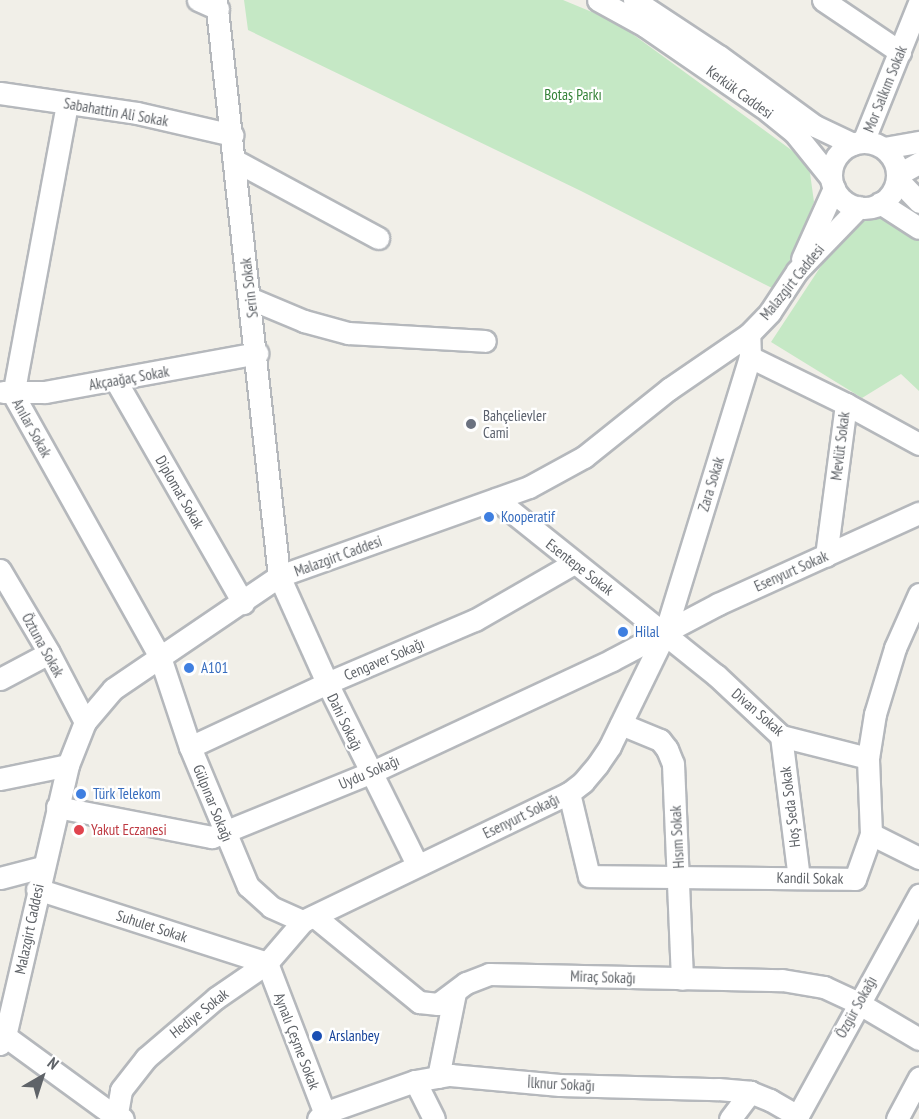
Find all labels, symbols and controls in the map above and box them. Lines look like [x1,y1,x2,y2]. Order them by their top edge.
street label: Mor Salkım Sokak [859,43,911,135]
street label: Kerkük Caddesi [703,62,777,122]
park label: Botaş Parkı [544,86,602,104]
street label: Sabahattin Ali Sokak [62,94,170,130]
street label: Malazgirt Caddesi [756,241,828,323]
street label: Serin Sokak [236,257,262,319]
street label: Akçaağaç Sokak [87,362,171,394]
street label: Anılar Sokak [9,396,55,460]
place label: Bahçelievler Cami [483,406,546,441]
street label: Mevlüt Sokak [827,411,853,481]
marker: Bahçelievler Cami [464,417,478,431]
street label: Diplomat Sokak [152,452,208,532]
street label: Zara Sokak [694,455,728,513]
place label: Kooperatif [501,508,555,526]
marker: Kooperatif [482,510,496,524]
street label: Malazgirt Caddesi [292,532,384,580]
street label: Esentepe Sokak [543,535,617,599]
street label: Esenyurt Sokak [751,547,831,595]
street label: Öztuna Sokak [18,610,68,680]
place label: Hilal [635,623,659,641]
marker: Hilal [616,625,630,639]
street label: Cengaver Sokağı [341,634,427,684]
place label: A101 [201,659,228,677]
marker: A101 [182,661,196,675]
street label: Divan Sokak [728,684,788,740]
street label: Dahi Sokağı [323,690,367,754]
street label: Uydu Sokağı [336,751,402,793]
street label: Gülpınar Sokağı [189,762,237,844]
street label: Hoş Seda Sokak [776,765,804,849]
place label: Türk Telekom [93,785,161,803]
marker: Türk Telekom [74,787,88,801]
street label: Esenyurt Sokağı [480,790,562,842]
street label: Hısım Sokak [666,805,688,869]
place label: Yakut Eczanesi [91,821,167,839]
marker: Yakut Eczanesi [72,823,86,837]
street label: Kandil Sokak [777,868,843,888]
street label: Malazgirt Caddesi [11,882,47,976]
street label: Suhulet Sokak [114,906,190,946]
street label: Miraç Sokağı [570,967,636,987]
street label: Özgür Sokağı [832,973,880,1041]
street label: Hediye Sokak [166,985,232,1041]
street label: Aynalı Çeşme Sokak [270,990,324,1092]
place label: Arslanbey [329,1027,379,1045]
marker: Arslanbey [310,1029,324,1043]
north arrow [12,1047,72,1107]
text: N [44,1053,63,1073]
street label: İlknur Sokağı [527,1073,595,1095]

